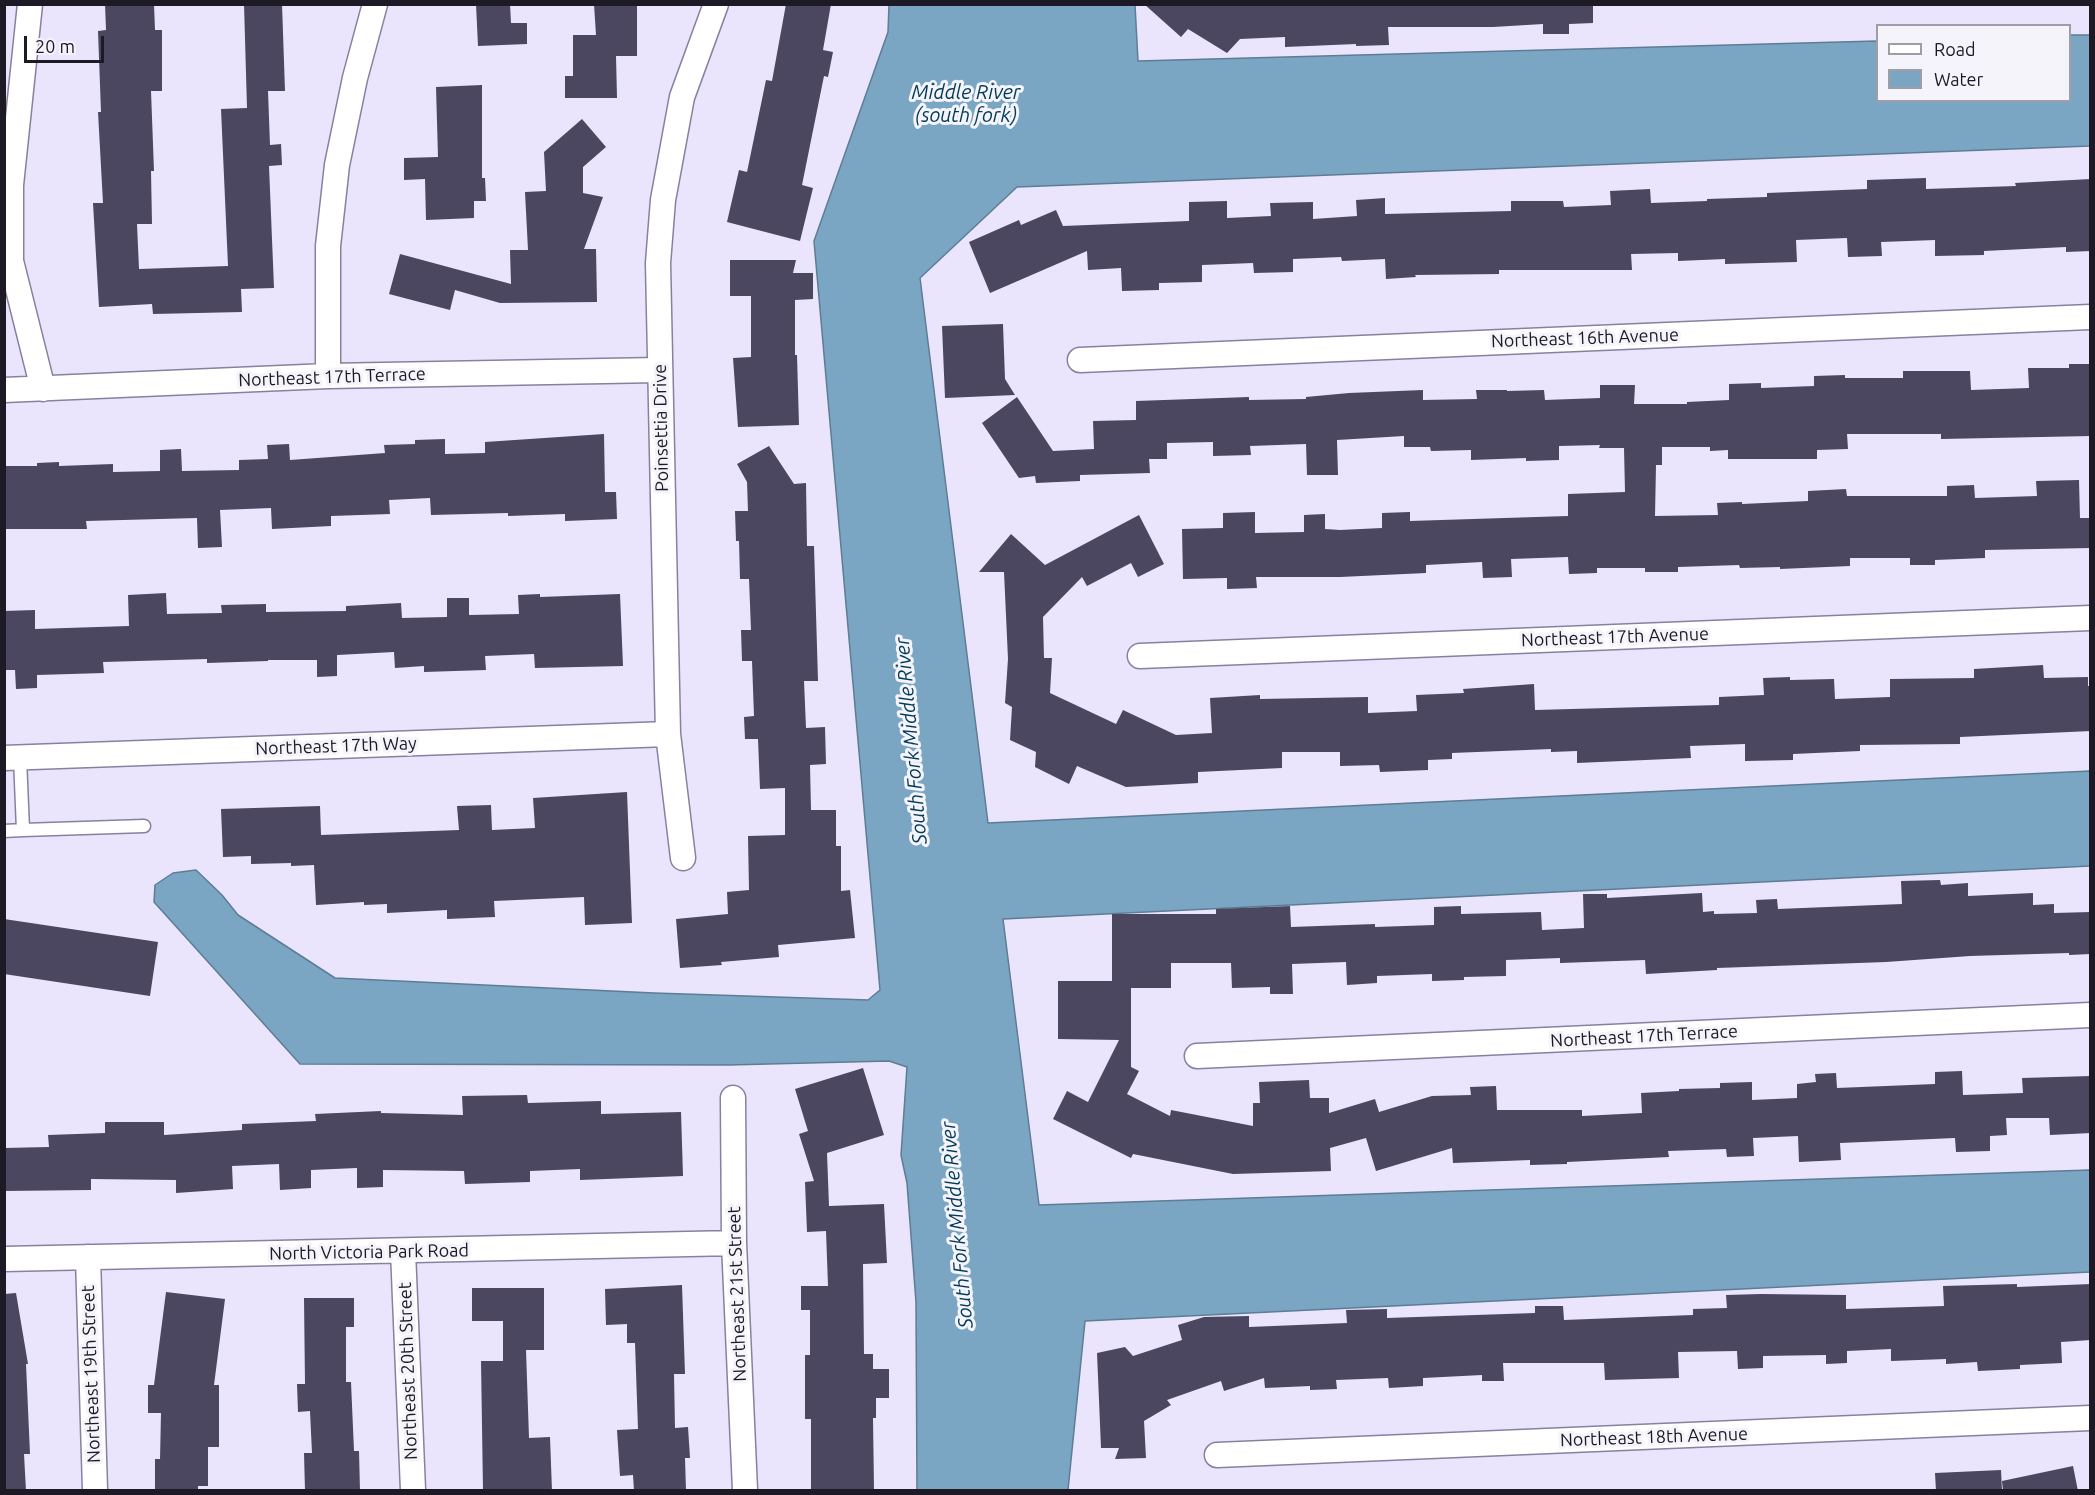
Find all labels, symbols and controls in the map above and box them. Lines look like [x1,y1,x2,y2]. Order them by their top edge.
scale bar [27,24,106,62]
legend [1876,24,2071,102]
text: 20 m [35,36,75,56]
text: Road [1934,39,1976,59]
text: Water [1934,69,1983,89]
water label: Middle River (south fork) [912,80,1020,127]
street label: Northeast 16th Avenue [1491,324,1679,352]
street label: Northeast 17th Terrace [238,363,426,391]
street label: Poinsettia Drive [649,364,673,492]
street label: Northeast 17th Avenue [1521,623,1709,651]
water label: South Fork Middle River [890,637,932,845]
street label: Northeast 17th Way [255,732,417,760]
street label: Northeast 17th Terrace [1550,1020,1738,1052]
water label: South Fork Middle River [936,1121,978,1329]
street label: Northeast 21st Street [723,1206,751,1382]
street label: North Victoria Park Road [269,1239,469,1265]
street label: Northeast 20th Street [394,1282,422,1460]
street label: Northeast 19th Street [77,1285,105,1463]
street label: Northeast 18th Avenue [1560,1423,1748,1451]

